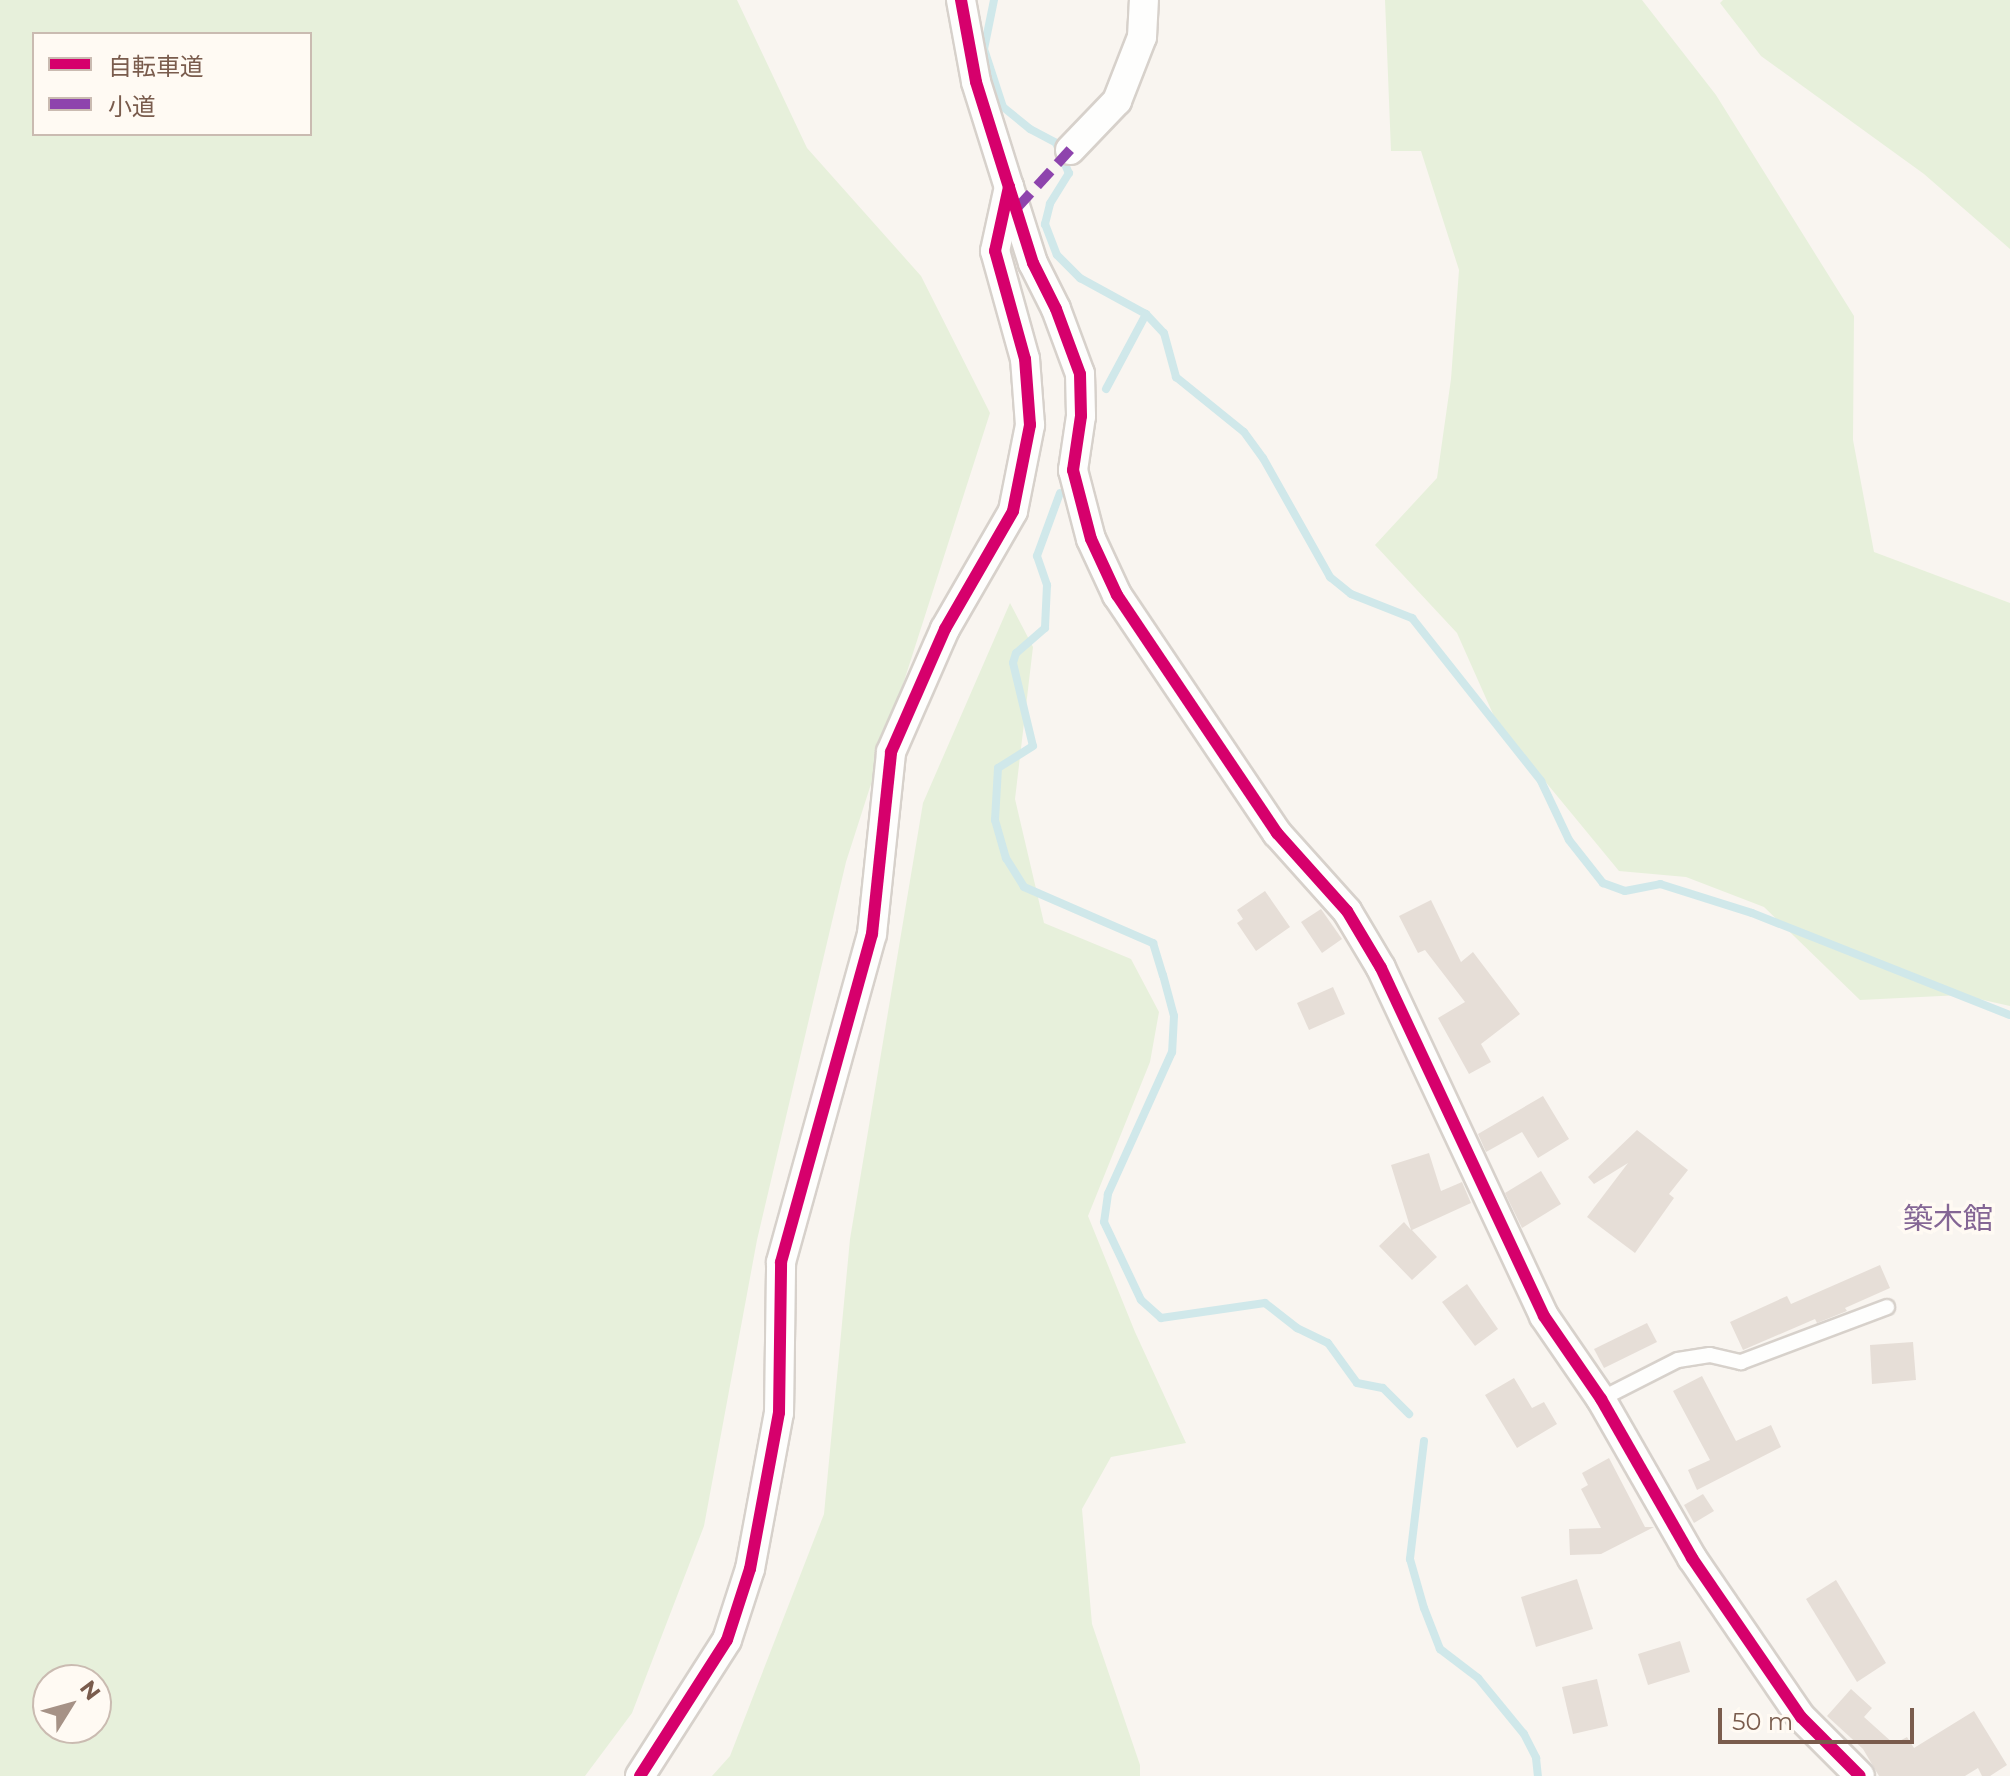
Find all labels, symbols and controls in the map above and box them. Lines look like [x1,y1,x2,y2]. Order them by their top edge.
legend [32,32,312,136]
text: 自転車道 [108,52,204,81]
text: 小道 [108,92,156,121]
district label: 築木館 [1903,1201,1993,1237]
north arrow [32,1664,112,1744]
text: N [74,1675,106,1706]
scale bar [1722,1692,1918,1742]
text: 50 m [1732,1707,1793,1736]

